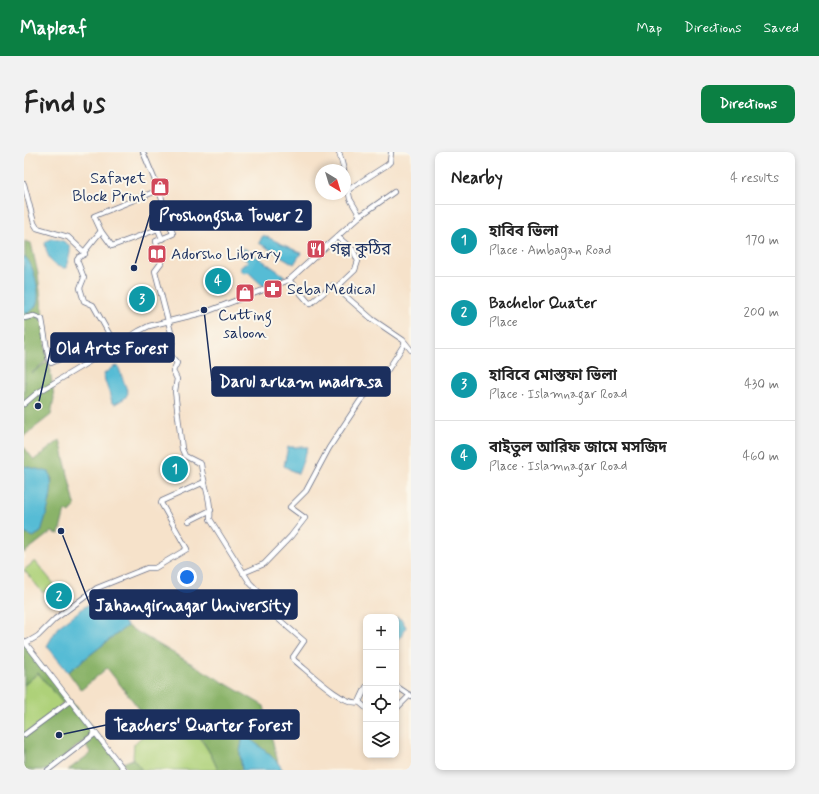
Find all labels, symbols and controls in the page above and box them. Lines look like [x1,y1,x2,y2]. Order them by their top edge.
text: Mapleaf [20,16,87,41]
text: Map [636,19,662,37]
text: Directions [684,19,742,37]
text: Saved [764,19,799,37]
button: Directions [701,85,795,123]
text: Find us [24,86,105,123]
north arrow [315,164,351,200]
text: Nearby [451,167,503,189]
place label: Safayet Block Print [72,168,147,207]
text: 4 results [730,170,779,187]
shop icon: Safayet Block Print [149,176,171,198]
callout: Proshongsha Tower 2 [150,201,311,230]
text: Proshongsha Tower 2 [159,205,304,230]
text: হাবিব ভিলা [489,222,558,242]
text: 1 [461,232,467,249]
text: 170 m [745,232,779,249]
restaurant icon: গল্প কুঠির [305,238,327,260]
place label: গল্প কুঠির [330,239,391,260]
text: Place · Ambagan Road [489,242,611,259]
library icon: Adorsho Library [146,243,168,265]
place label: Adorsho Library [171,244,281,265]
pin: 4 [205,266,231,296]
pharmacy icon: Seba Medical [262,278,284,300]
place label: Seba Medical [287,279,375,300]
shop icon: Cutting saloon [234,282,256,304]
pin: 3 [129,284,155,314]
text: Bachelor Quater [489,294,597,314]
text: 2 [461,304,467,321]
text: 200 m [744,304,779,321]
place label: Cutting saloon [218,305,272,344]
text: Place [489,314,518,331]
callout: Old Arts Forest [51,333,174,362]
text: Old Arts Forest [56,338,169,360]
text: হাবিবে মোস্তফা ভিলা [489,366,617,386]
callout: Darul arkam madrasa [212,367,390,396]
text: Darul arkam madrasa [219,371,383,393]
text: 3 [461,376,467,393]
text: 430 m [744,376,779,393]
text: Place · Islamnagar Road [489,386,627,403]
text: বাইতুল আরিফ জামে মসজিদ [489,438,667,458]
text: 4 [460,448,468,465]
text: 460 m [743,448,779,465]
pin: 1 [162,454,188,484]
text: Place · Islamnagar Road [489,458,627,475]
your location [177,567,197,587]
pin: 2 [46,581,72,611]
callout: Jahangirnagar University [90,590,297,619]
text: Jahangirnagar University [95,595,291,618]
map controls [363,614,399,758]
button: + [363,614,399,650]
button: − [363,650,399,686]
button: locate [363,686,399,722]
callout: Teachers' Quarter Forest [106,710,299,739]
text: Teachers' Quarter Forest [114,715,293,737]
button: layers [363,722,399,758]

